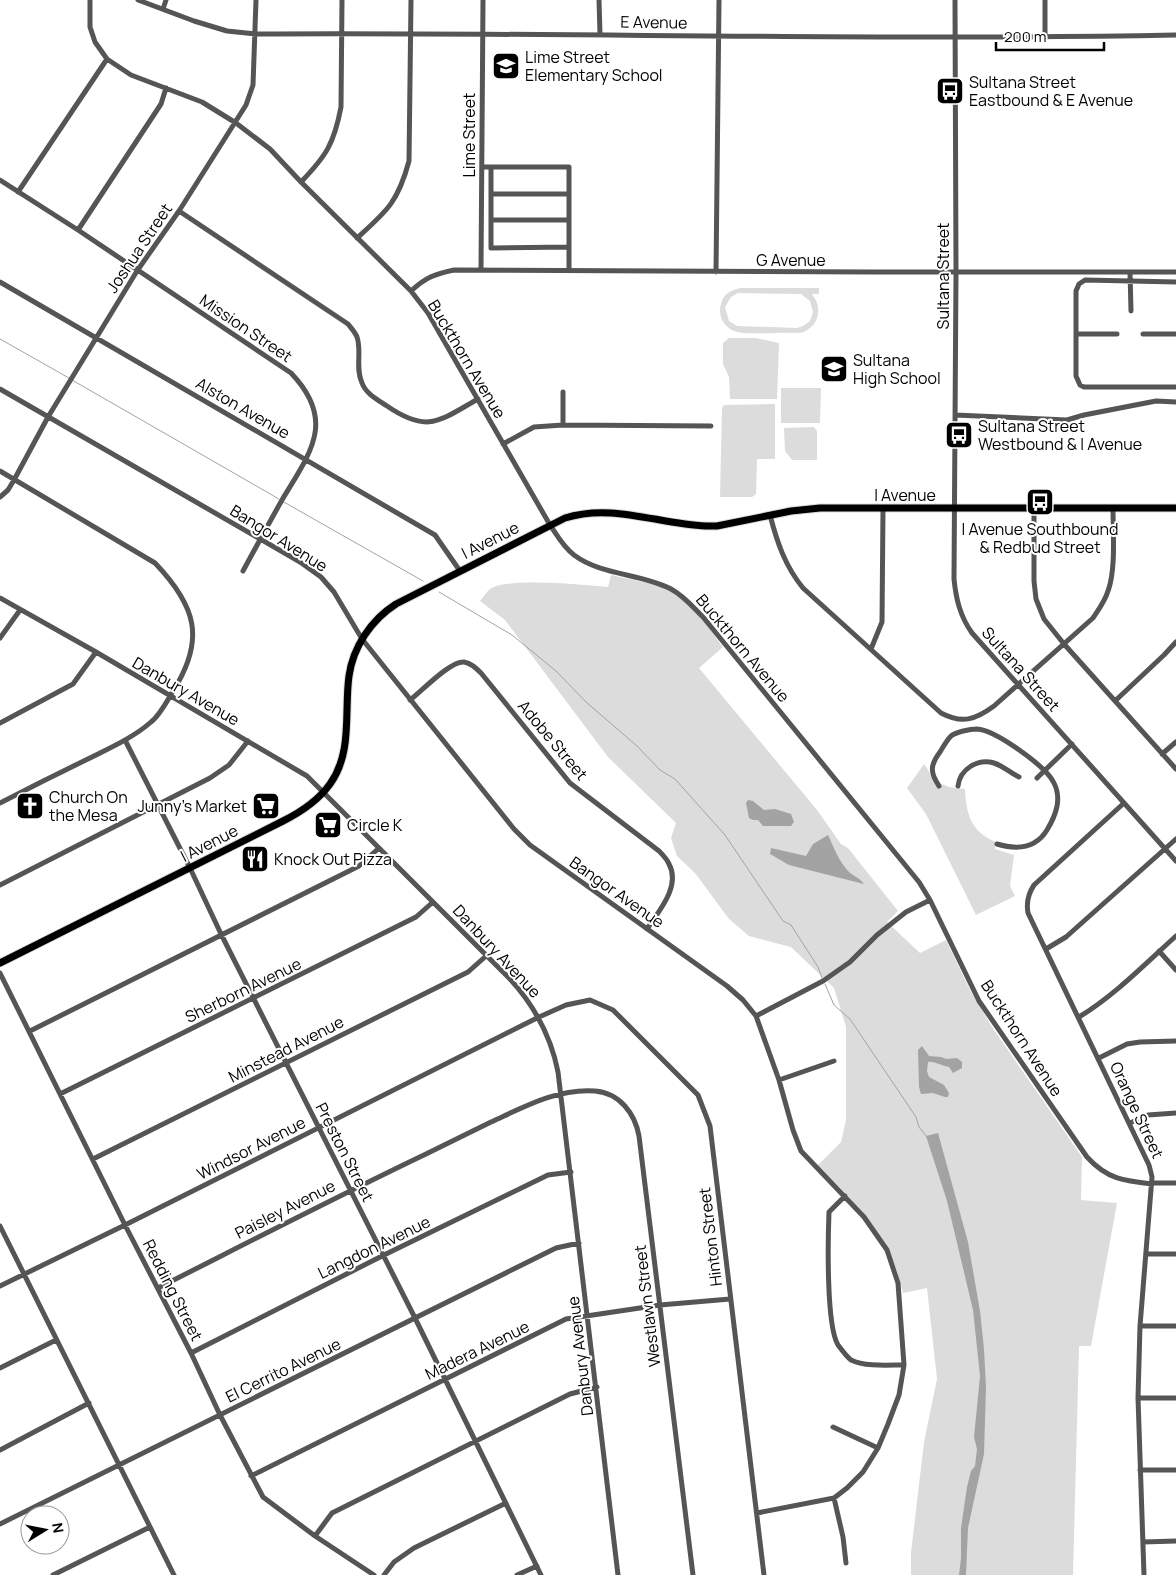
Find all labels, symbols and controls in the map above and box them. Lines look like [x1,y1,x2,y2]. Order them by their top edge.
street label: E Avenue [620,10,688,34]
scale bar [996,20,1104,52]
text: 200 m [1004,26,1047,47]
place label: Lime Street Elementary School [525,46,663,86]
school or university icon: Lime Street Elementary School [491,51,521,81]
place label: Sultana Street Eastbound & E Avenue [969,71,1133,111]
bus stop icon: Sultana Street Eastbound & E Avenue [935,76,965,106]
street label: Lime Street [458,93,480,177]
street label: Joshua Street [101,199,177,297]
street label: Sultana Street [932,223,954,329]
street label: G Avenue [756,249,826,271]
street label: Mission Street [196,289,296,367]
street label: Buckthorn Avenue [423,296,511,422]
place label: Sultana High School [853,349,941,389]
school or university icon: Sultana High School [819,354,849,384]
street label: Alston Avenue [192,372,294,444]
place label: Sultana Street Westbound & I Avenue [978,415,1142,455]
bus stop icon: Sultana Street Westbound & I Avenue [944,420,974,450]
street label: I Avenue [874,484,936,506]
bus stop icon: I Avenue Southbound & Redbud Street [1025,487,1055,517]
street label: Bangor Avenue [226,499,332,577]
street label: I Avenue [458,516,522,564]
place label: I Avenue Southbound & Redbud Street [961,518,1119,558]
street label: Buckthorn Avenue [691,589,795,707]
street label: Sultana Street [977,622,1065,716]
street label: Danbury Avenue [128,651,244,731]
street label: Adobe Street [513,695,593,785]
place label: Church On the Mesa [49,786,128,826]
church icon: Church On the Mesa [15,791,45,821]
supermarket icon: Junny's Market [251,791,281,821]
place label: Junny's Market [137,795,247,817]
supermarket icon: Circle K [313,810,343,840]
place label: Circle K [347,814,403,836]
street label: I Avenue [177,819,241,867]
restaurant icon: Knock Out Pizza [240,844,270,874]
place label: Knock Out Pizza [274,848,392,870]
street label: Bangor Avenue [565,851,669,933]
street label: Danbury Avenue [448,900,546,1002]
street label: Sherborn Avenue [181,952,305,1028]
street label: Buckthorn Avenue [976,976,1068,1100]
street label: Minstead Avenue [225,1010,347,1088]
street label: Orange Street [1105,1058,1169,1162]
street label: Preston Street [311,1099,379,1205]
street label: Windsor Avenue [193,1111,309,1185]
street label: Paisley Avenue [231,1174,339,1244]
street label: Hinton Street [693,1186,727,1288]
street label: Langdon Avenue [314,1210,434,1284]
street label: Redding Street [138,1235,208,1345]
street label: Westlawn Street [629,1244,665,1368]
street label: Danbury Avenue [562,1295,598,1417]
street label: Madera Avenue [421,1315,533,1385]
street label: El Cerrito Avenue [222,1333,344,1407]
north arrow [20,1505,70,1555]
text: N [48,1521,69,1534]

